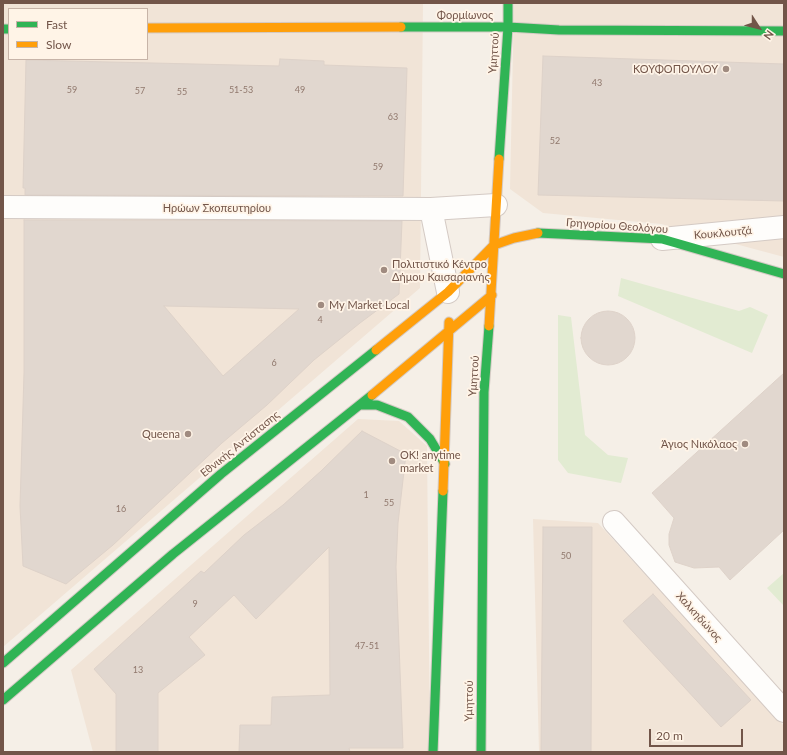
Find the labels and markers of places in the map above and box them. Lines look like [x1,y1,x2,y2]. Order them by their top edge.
place label: ΚΟΥΦΟΠΟΥΛΟΥ [633,62,718,76]
marker: ΚΟΥΦΟΠΟΥΛΟΥ [721,64,731,74]
place label: Πολιτιστικό Κέντρο Δήμου Καισαριανής [392,257,489,283]
marker: Πολιτιστικό Κέντρο Δήμου Καισαριανής [379,265,389,275]
place label: My Market Local [329,298,410,312]
marker: My Market Local [316,300,326,310]
place label: Queena [142,427,180,441]
marker: Queena [183,429,193,439]
place label: Άγιος Νικόλαος [661,437,737,451]
marker: Άγιος Νικόλαος [740,439,750,449]
place label: OK! anytime market [400,448,461,474]
marker: OK! anytime market [387,456,397,466]

